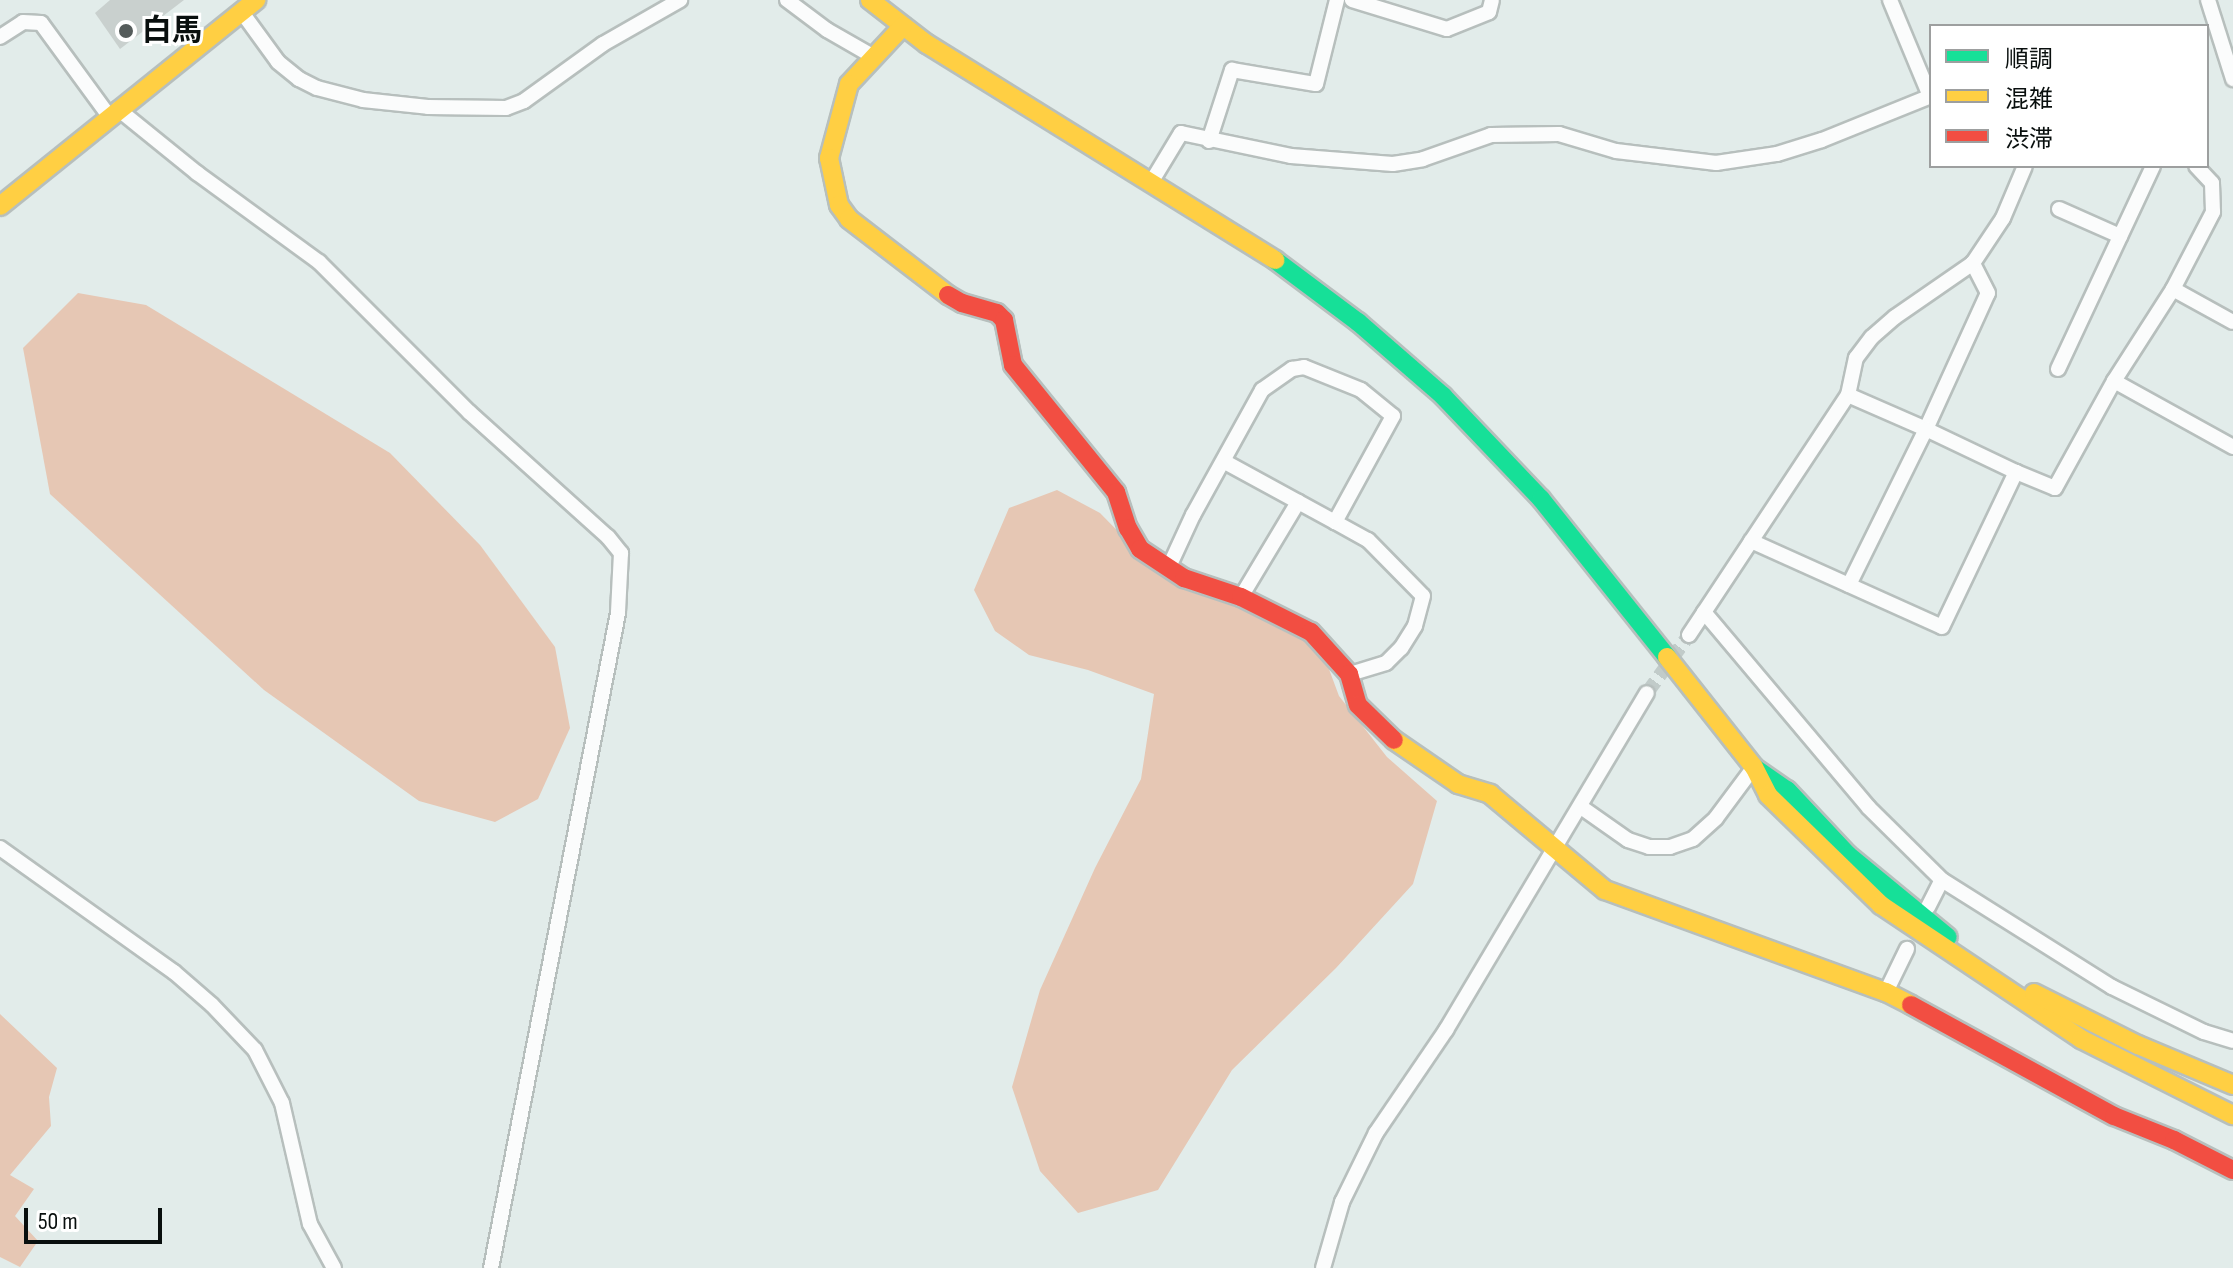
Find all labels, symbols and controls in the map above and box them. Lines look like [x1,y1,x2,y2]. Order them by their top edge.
place label: 白馬 [142,13,202,49]
marker: 白馬 [117,22,135,40]
legend [1929,24,2209,168]
text: 順調 [2005,45,2053,74]
text: 混雑 [2005,85,2053,114]
text: 渋滞 [2005,125,2053,154]
scale bar [28,1192,166,1242]
text: 50 m [38,1207,78,1236]

